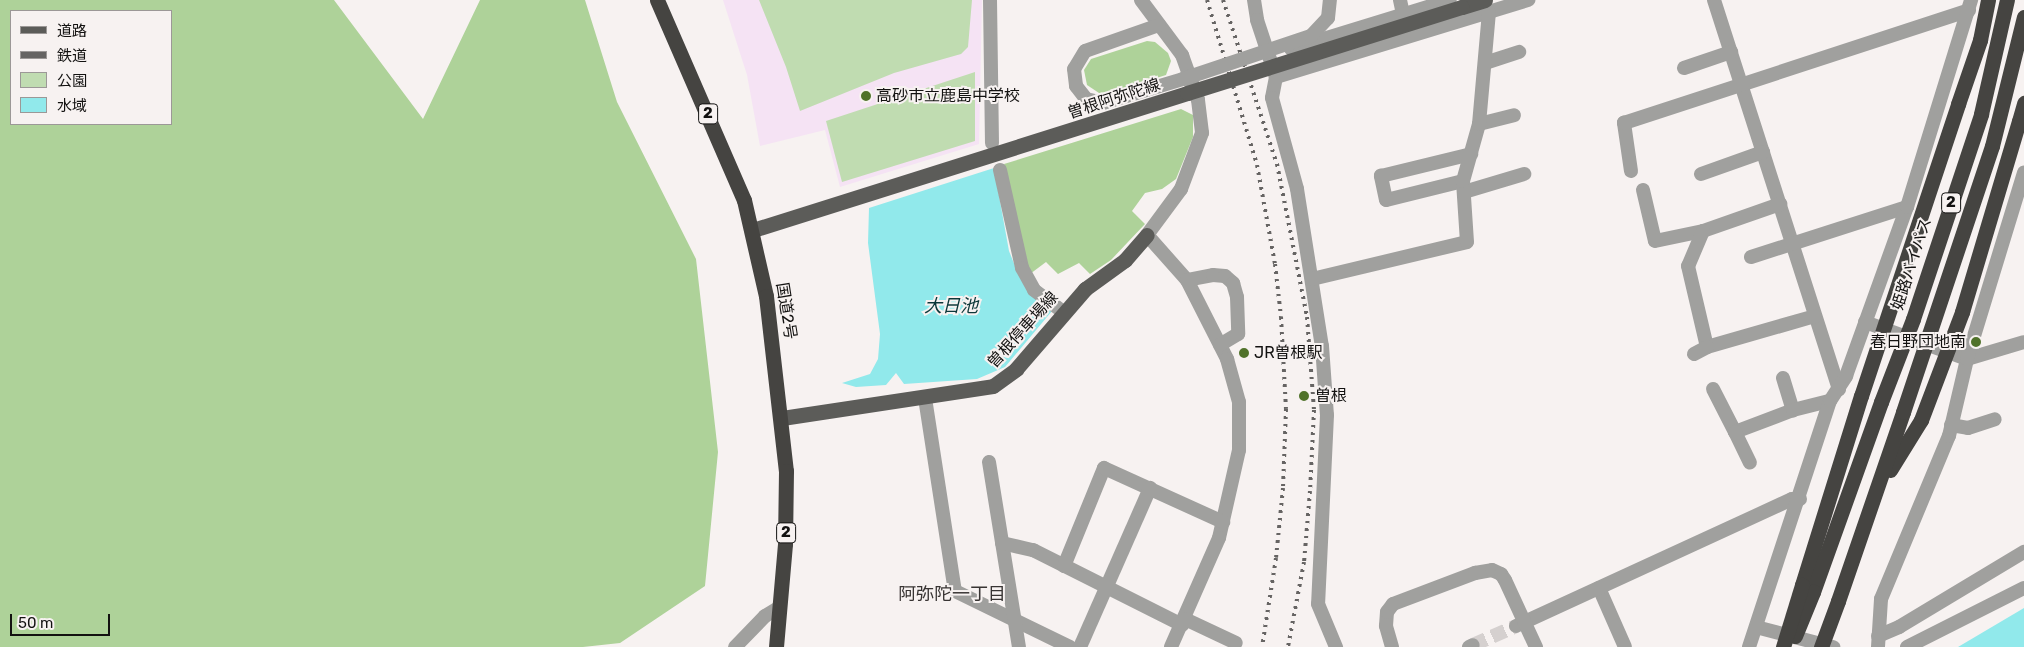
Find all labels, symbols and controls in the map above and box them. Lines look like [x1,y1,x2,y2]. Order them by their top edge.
legend [10,10,172,125]
text: 道路 [57,22,87,40]
text: 鉄道 [57,47,87,65]
text: 公園 [57,72,87,90]
street label: 曽根阿弥陀線 [1065,75,1163,123]
place label: 高砂市立鹿島中学校 [876,86,1020,106]
marker: 高砂市立鹿島中学校 [860,90,872,102]
text: 水域 [57,97,87,115]
road number: 2 [698,102,718,126]
road number: 2 [1941,190,1961,216]
street label: 姫路バイパス [1888,215,1936,313]
street label: 国道2号 [772,281,800,341]
street label: 曽根停車場線 [984,288,1062,372]
water label: 大日池 [924,295,978,317]
place label: 春日野団地南 [1870,332,1966,352]
marker: 春日野団地南 [1970,336,1982,348]
place label: JR曽根駅 [1254,343,1323,363]
marker: JR曽根駅 [1238,347,1250,359]
place label: 曽根 [1315,386,1347,406]
marker: 曽根 [1297,389,1311,403]
road number: 2 [776,520,796,546]
district label: 阿弥陀一丁目 [898,583,1006,605]
scale bar [12,604,112,636]
text: 50 m [18,614,53,632]

